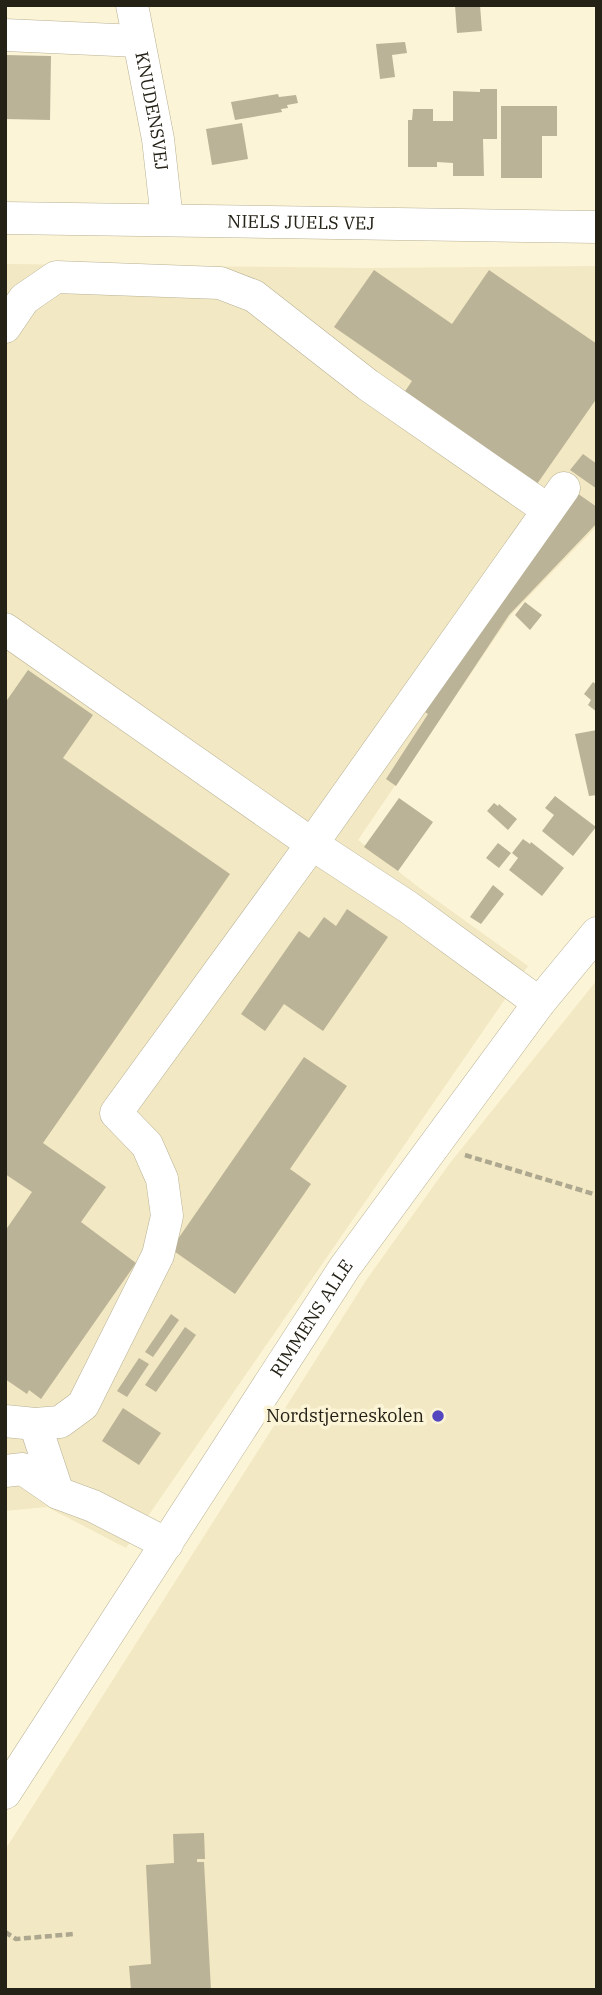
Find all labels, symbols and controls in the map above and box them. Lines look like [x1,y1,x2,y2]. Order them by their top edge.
street label: KNUDENSVEJ [130,50,173,172]
street label: NIELS JUELS VEJ [227,209,375,235]
street label: RIMMENS ALLE [265,1255,358,1381]
place label: Nordstjerneskolen [266,1404,424,1427]
marker: Nordstjerneskolen [430,1408,446,1424]

